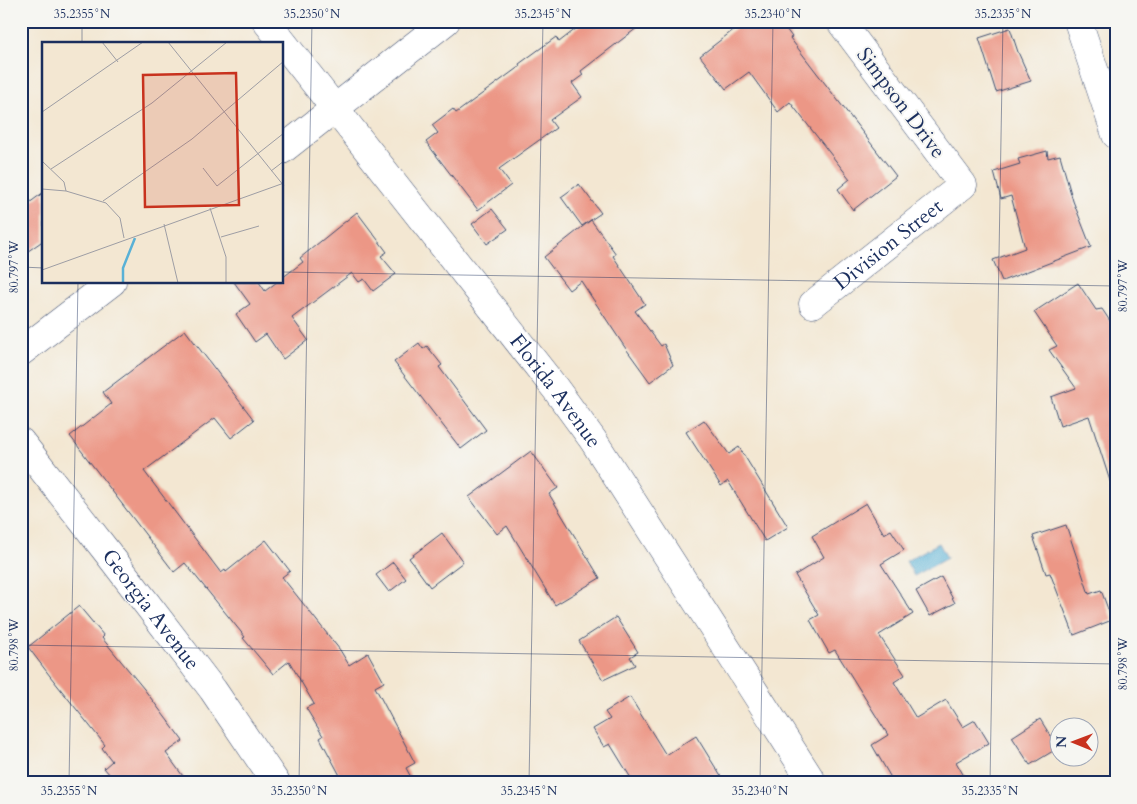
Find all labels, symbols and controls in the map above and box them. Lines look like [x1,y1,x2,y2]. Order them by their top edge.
text: 35.2355°N [54,6,111,22]
text: 35.2350°N [284,6,341,22]
text: 35.2345°N [515,6,572,22]
text: 35.2340°N [745,6,802,22]
text: 35.2335°N [975,6,1032,22]
inset map [42,42,284,284]
street label: Simpson Drive [850,42,952,164]
street label: Division Street [828,192,949,297]
text: 80.797°W [6,240,22,294]
text: 80.797°W [1115,259,1131,313]
street label: Florida Avenue [503,328,609,453]
street label: Georgia Avenue [95,543,207,676]
text: 80.798°W [6,618,22,672]
text: 80.798°W [1115,637,1131,691]
north arrow [1050,716,1100,766]
text: N [1052,736,1071,748]
text: 35.2355°N [41,783,98,799]
text: 35.2350°N [271,783,328,799]
text: 35.2345°N [501,783,558,799]
text: 35.2340°N [732,783,789,799]
text: 35.2335°N [962,783,1019,799]

